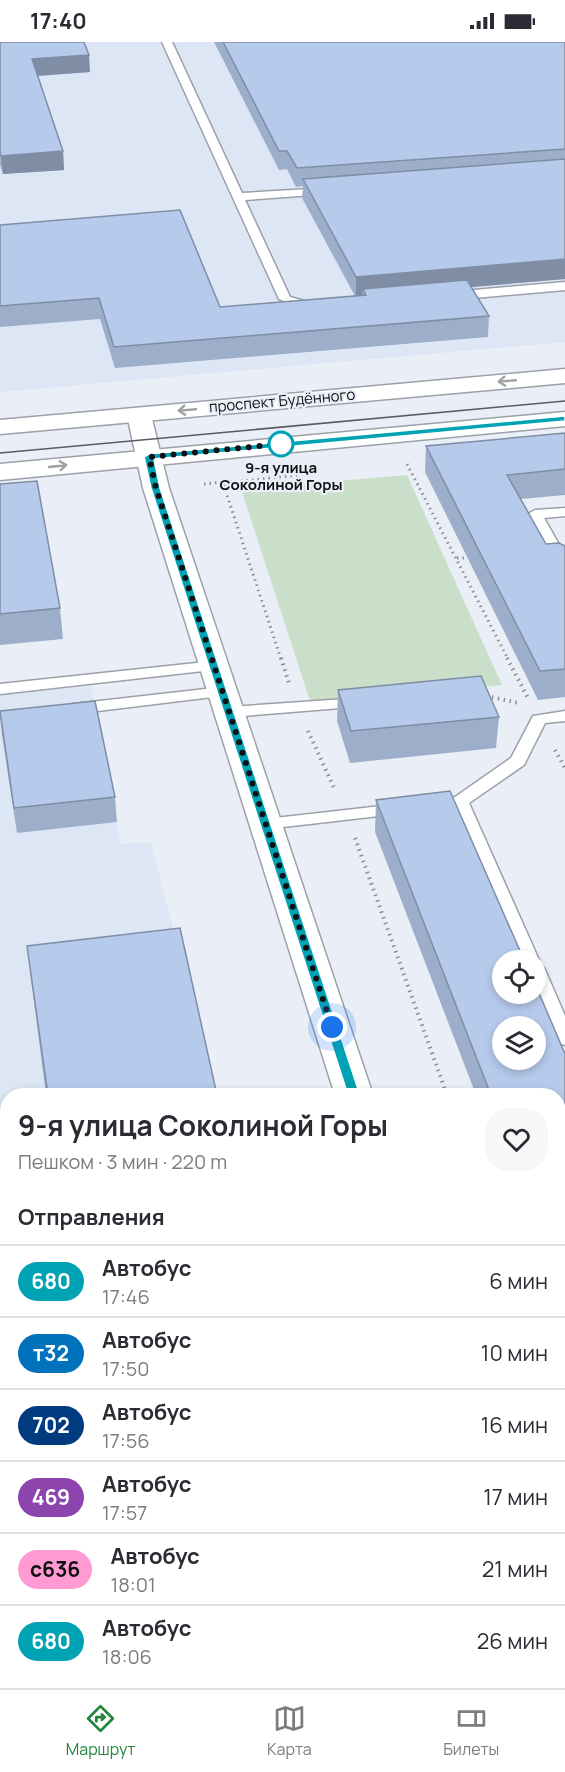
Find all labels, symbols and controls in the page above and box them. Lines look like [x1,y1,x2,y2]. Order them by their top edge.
text: 17:40 [30,6,87,36]
one-way arrow [497,376,517,387]
street label: проспект Будённого [208,384,356,417]
one-way arrow [178,405,198,416]
marker: 9-я улица Соколиной Горы [268,431,294,457]
place label: 9-я улица Соколиной Горы [219,457,343,495]
one-way arrow [48,460,68,471]
map controls [492,950,546,1070]
button: locate [492,950,546,1004]
your location [317,1012,347,1042]
button: layers [492,1016,546,1070]
text: 9-я улица Соколиной Горы [18,1106,388,1144]
button: heart [485,1108,548,1171]
text: Пешком · 3 мин · 220 m [18,1148,227,1175]
text: Отправления [18,1202,165,1232]
text: Автобус [102,1253,191,1283]
text: 6 мин [489,1266,548,1296]
text: 680 [31,1267,71,1295]
text: 17:46 [102,1283,150,1310]
text: Автобус [102,1325,191,1355]
text: 10 мин [481,1338,548,1368]
text: т32 [33,1339,69,1367]
text: 17:50 [102,1355,150,1382]
text: Автобус [102,1397,191,1427]
text: 16 мин [481,1410,548,1440]
text: 702 [32,1411,70,1439]
text: 17:56 [102,1427,150,1454]
text: Автобус [102,1469,191,1499]
text: 17 мин [483,1482,548,1512]
text: 469 [32,1483,70,1511]
text: 17:57 [102,1499,147,1526]
text: Автобус [110,1541,200,1571]
text: 21 мин [482,1554,548,1584]
text: с636 [30,1555,80,1583]
text: 18:01 [110,1571,156,1598]
text: Автобус [102,1613,191,1643]
text: 26 мин [477,1626,548,1656]
text: 680 [31,1627,71,1655]
text: 18:06 [102,1643,152,1670]
tab: Маршрут [66,1702,135,1760]
tab: Карта [267,1702,312,1760]
tab: Билеты [443,1702,499,1760]

